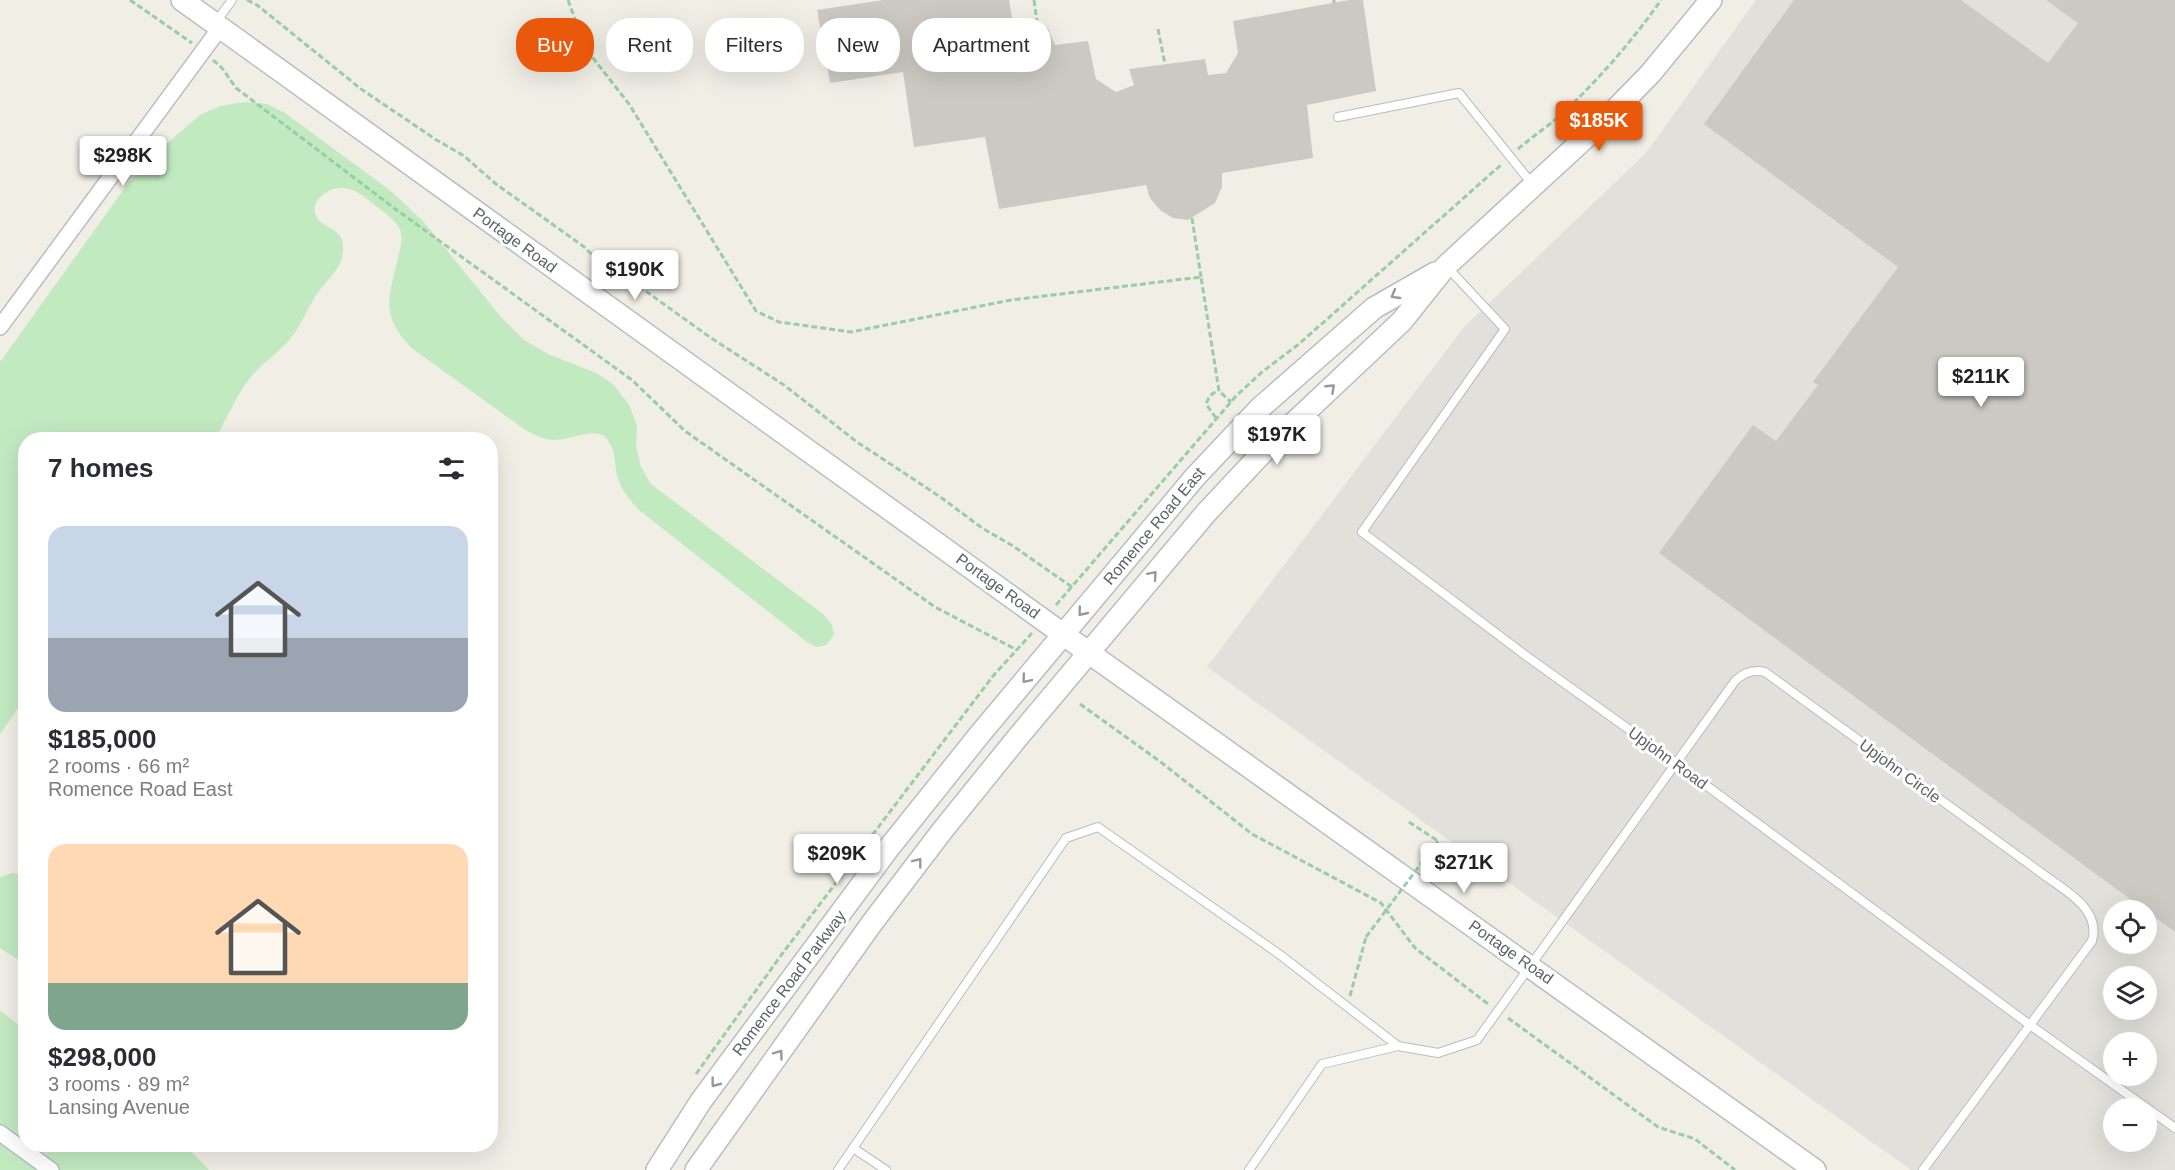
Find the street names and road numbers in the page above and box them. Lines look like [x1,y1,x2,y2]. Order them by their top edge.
street label: Portage Road [470,204,560,276]
street label: Romence Road East [1100,464,1208,588]
street label: Portage Road [953,550,1043,622]
street label: Upjohn Road [1625,724,1711,792]
street label: Upjohn Circle [1856,736,1944,806]
street label: Romence Road Parkway [729,907,849,1059]
street label: Portage Road [1466,917,1556,987]

